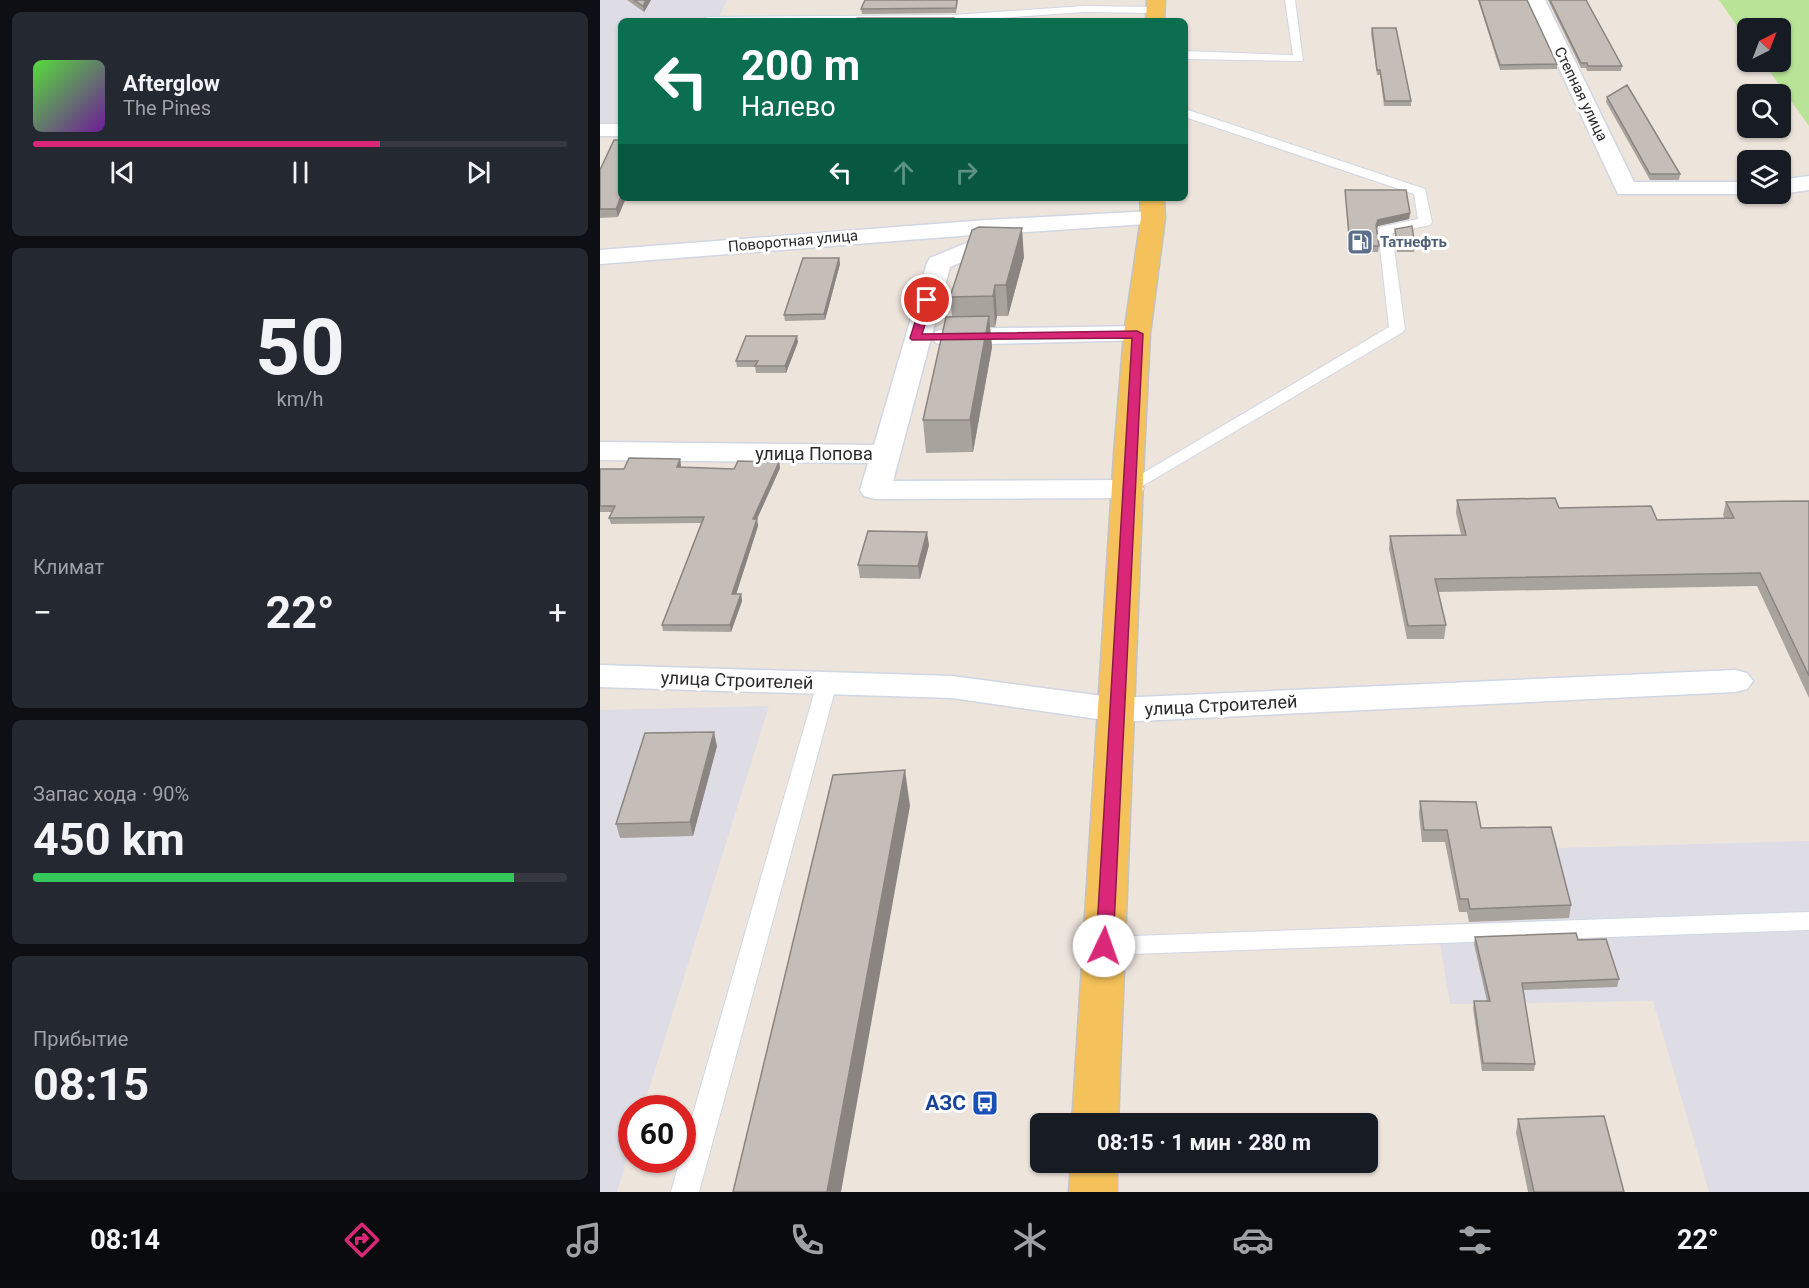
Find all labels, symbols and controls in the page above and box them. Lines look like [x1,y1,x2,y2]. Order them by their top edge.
north arrow [1737,18,1791,72]
map controls [1737,18,1791,204]
text: 200 m [741,41,860,90]
icon: left [642,42,720,120]
street label: Степная улица [1550,44,1612,144]
text: Afterglow [123,71,220,96]
button: search [1737,84,1791,138]
text: Налево [741,91,836,123]
text: The Pines [123,96,211,120]
button: layers [1737,150,1791,204]
icon: previous [106,156,139,189]
icon: pause [284,156,317,189]
icon: next [462,156,495,189]
icon: left [824,156,857,189]
icon: ahead [887,156,920,189]
icon: right [950,156,983,189]
street label: Поворотная улица [727,226,859,256]
fuel station icon: Татнефть [1345,227,1375,257]
place label: Татнефть [1380,233,1447,251]
pin [901,274,952,325]
icon: arrive [910,283,943,316]
text: 50 [255,302,345,393]
text: km/h [277,387,323,411]
street label: улица Попова [755,443,873,464]
text: Климат [33,555,104,579]
text: 22° [265,586,335,639]
text: − [33,593,52,632]
text: + [548,593,567,632]
street label: улица Строителей [660,667,814,693]
street label: улица Строителей [1144,691,1298,719]
text: Запас хода · 90% [33,782,189,806]
text: 450 km [33,813,185,866]
position arrow [1072,914,1136,978]
text: Прибытие [33,1027,128,1051]
text: 08:15 [33,1058,149,1111]
bus stop icon: АЗС [970,1088,1000,1118]
place label: АЗС [925,1091,966,1115]
speed limit sign: 60 [618,1095,696,1173]
text: 08:15 · 1 мин · 280 m [1097,1130,1311,1155]
icon: directions [341,1219,383,1261]
icon: music [563,1219,605,1261]
icon: phone [786,1219,828,1261]
icon: climate [1009,1219,1051,1261]
icon: car [1232,1219,1274,1261]
icon: filters [1454,1219,1496,1261]
text: 08:14 [90,1224,160,1256]
text: 22° [1677,1224,1719,1256]

